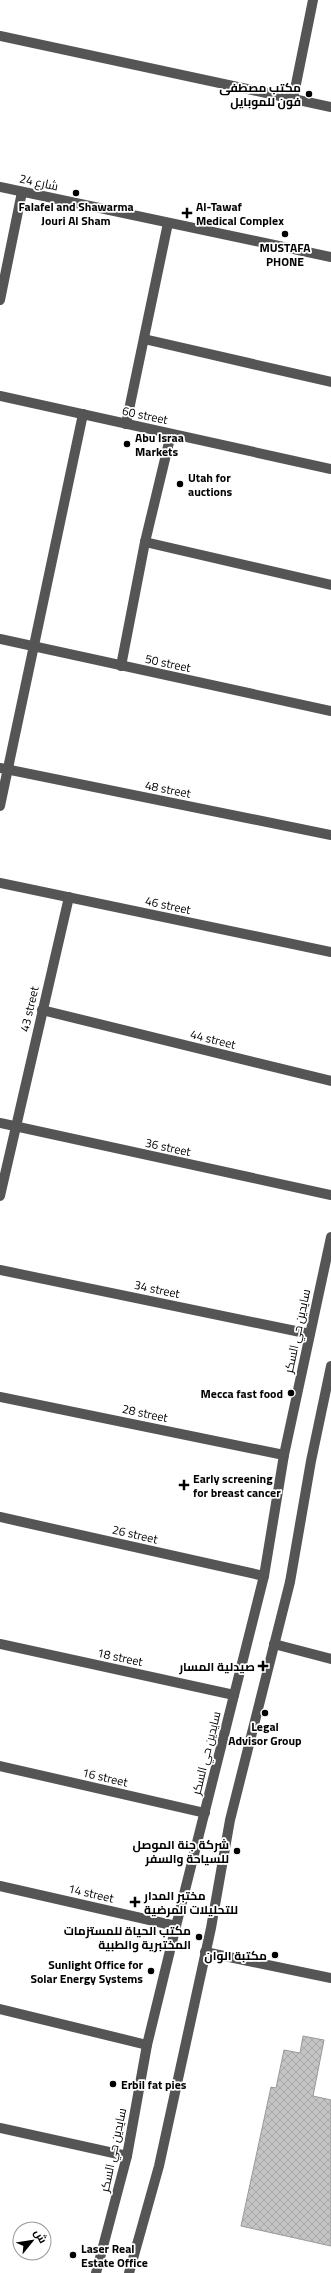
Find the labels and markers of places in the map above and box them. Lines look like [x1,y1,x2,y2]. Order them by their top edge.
place label: مكتب مصطفى فون للموبايل [219,78,301,111]
marker: مكتب مصطفى فون للموبايل [304,89,314,99]
marker: Falafel and Shawarma Jouri Al Sham [71,188,81,198]
place label: Falafel and Shawarma Jouri Al Sham [18,197,134,230]
place label: Al-Tawaf Medical Complex [196,197,284,230]
marker: Al-Tawaf Medical Complex [181,207,193,219]
marker: MUSTAFA PHONE [280,229,290,239]
place label: MUSTAFA PHONE [259,238,311,271]
place label: Abu Israa Markets [135,428,184,461]
marker: Abu Israa Markets [122,439,132,449]
place label: Utah for auctions [188,468,233,501]
marker: Utah for auctions [175,479,185,489]
place label: Mecca fast food [201,1384,283,1403]
marker: Mecca fast food [286,1388,296,1398]
place label: Early screening for breast cancer [193,1469,281,1502]
marker: Early screening for breast cancer [178,1479,190,1491]
place label: صيدلية المسار [178,1657,255,1676]
marker: صيدلية المسار [258,1661,268,1671]
marker: Legal Advisor Group [260,1708,270,1718]
place label: Legal Advisor Group [228,1717,302,1750]
place label: شركة جنة الموصل للسياحة والسفر [132,1835,229,1868]
marker: شركة جنة الموصل للسياحة والسفر [232,1846,242,1856]
place label: مختبر المدار للتحليلات المرضية [143,1886,238,1919]
marker: مختبر المدار للتحليلات المرضية [129,1896,141,1908]
place label: مكتب الحياة للمستزمات المختبرية والطبية [64,1921,191,1954]
marker: مكتب الحياة للمستزمات المختبرية والطبية [194,1932,204,1942]
place label: مكتبة الوان [204,1946,267,1965]
marker: مكتبة الوان [270,1950,280,1960]
place label: Sunlight Office for Solar Energy Systems [30,1955,144,1988]
marker: Sunlight Office for Solar Energy Systems [146,1966,156,1976]
place label: Erbil fat pies [121,2075,187,2094]
marker: Erbil fat pies [108,2079,118,2089]
place label: Laser Real Estate Office [81,2239,148,2272]
marker: Laser Real Estate Office [68,2250,78,2260]

